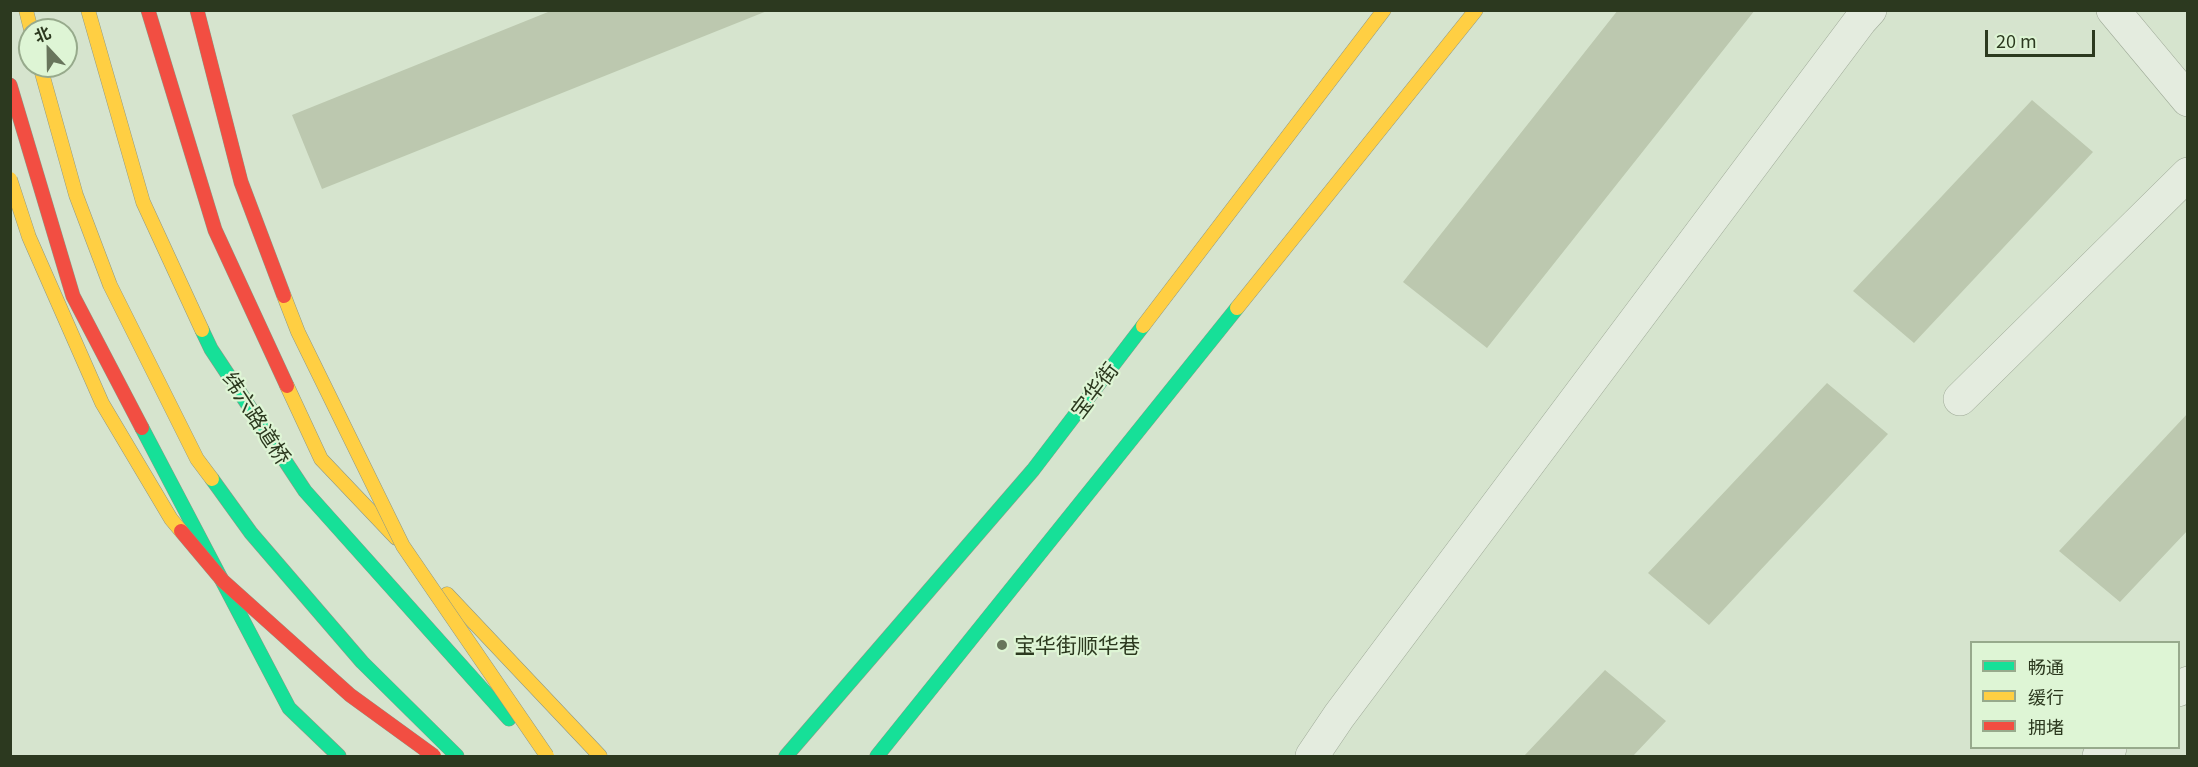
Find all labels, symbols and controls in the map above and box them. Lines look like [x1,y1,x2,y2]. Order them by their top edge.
north arrow [18,18,78,78]
scale bar [1988,18,2098,56]
text: 北 [30,19,54,47]
text: 20 m [1996,27,2037,53]
street label: 宝华街 [1065,357,1123,423]
street label: 纬六路道桥 [218,367,296,469]
place label: 宝华街顺华巷 [1014,632,1140,658]
marker: 宝华街顺华巷 [995,638,1009,652]
legend [1970,641,2180,749]
text: 畅通 [2028,653,2064,679]
text: 缓行 [2028,683,2064,709]
text: 拥堵 [2028,713,2064,739]

